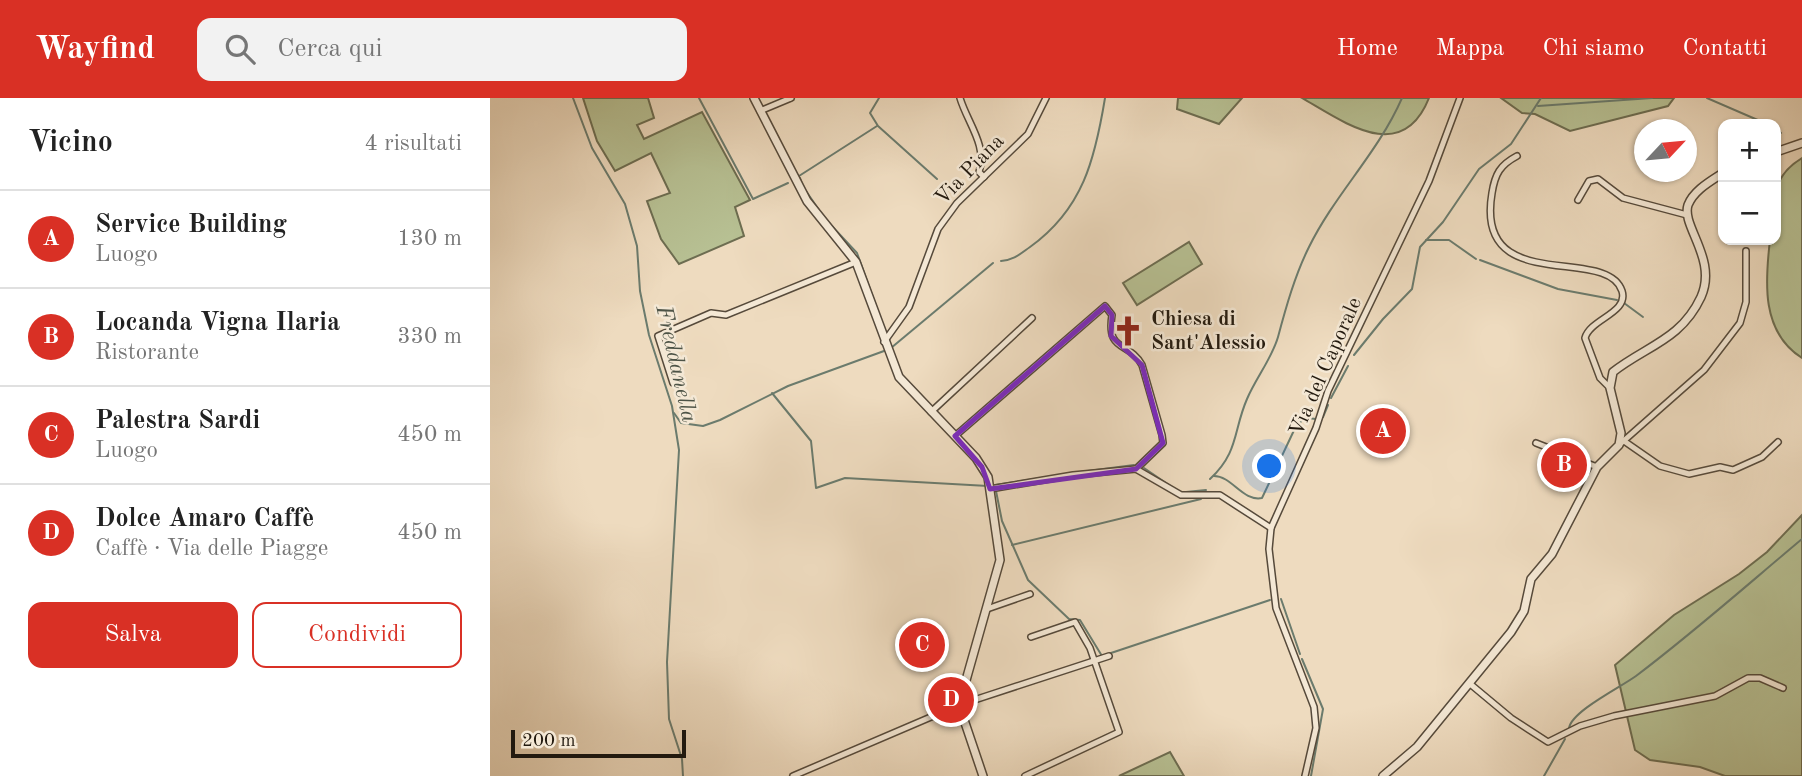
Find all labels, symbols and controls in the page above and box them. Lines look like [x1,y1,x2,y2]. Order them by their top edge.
search box [197,18,687,81]
icon: search [221,30,259,68]
text: Wayfind [35,33,155,66]
text: Cerca qui [277,36,383,62]
text: Home [1337,37,1398,61]
text: Mappa [1436,37,1504,61]
text: Chi siamo [1542,37,1645,61]
text: Contatti [1683,37,1767,61]
north arrow [1634,119,1697,182]
map controls [1718,119,1781,245]
button: + [1718,119,1781,182]
text: Vicino [28,128,113,158]
street label: Via Piana [931,131,1009,209]
text: 4 risultati [364,132,462,155]
button: − [1718,182,1781,245]
text: Service Building [95,212,287,238]
text: A [42,227,60,250]
text: 130 m [397,227,462,250]
text: Luogo [95,243,158,266]
street label: Via del Caporale [1286,294,1366,440]
water label: Freddanella [651,302,701,425]
place label: Chiesa di Sant'Alessio [1151,309,1266,354]
text: Locanda Vigna Ilaria [95,310,340,336]
church icon: Chiesa di Sant'Alessio [1111,314,1145,348]
text: B [43,325,59,348]
text: 330 m [397,325,462,348]
text: Ristorante [95,341,199,364]
pin: A [1360,405,1406,457]
text: Palestra Sardi [95,408,260,434]
text: C [43,423,59,446]
text: 450 m [397,423,462,446]
text: Luogo [95,439,158,462]
pin: B [1541,439,1587,491]
your location [1252,449,1286,483]
text: Dolce Amaro Caffè [95,506,314,532]
text: D [42,521,60,544]
text: 450 m [397,521,462,544]
text: Caffè · Via delle Piagge [95,537,328,560]
button: Salva [28,602,238,668]
button: Condividi [252,602,462,668]
pin: C [899,619,945,671]
pin: D [928,674,974,726]
scale bar [511,727,686,759]
text: 200 m [522,732,575,751]

